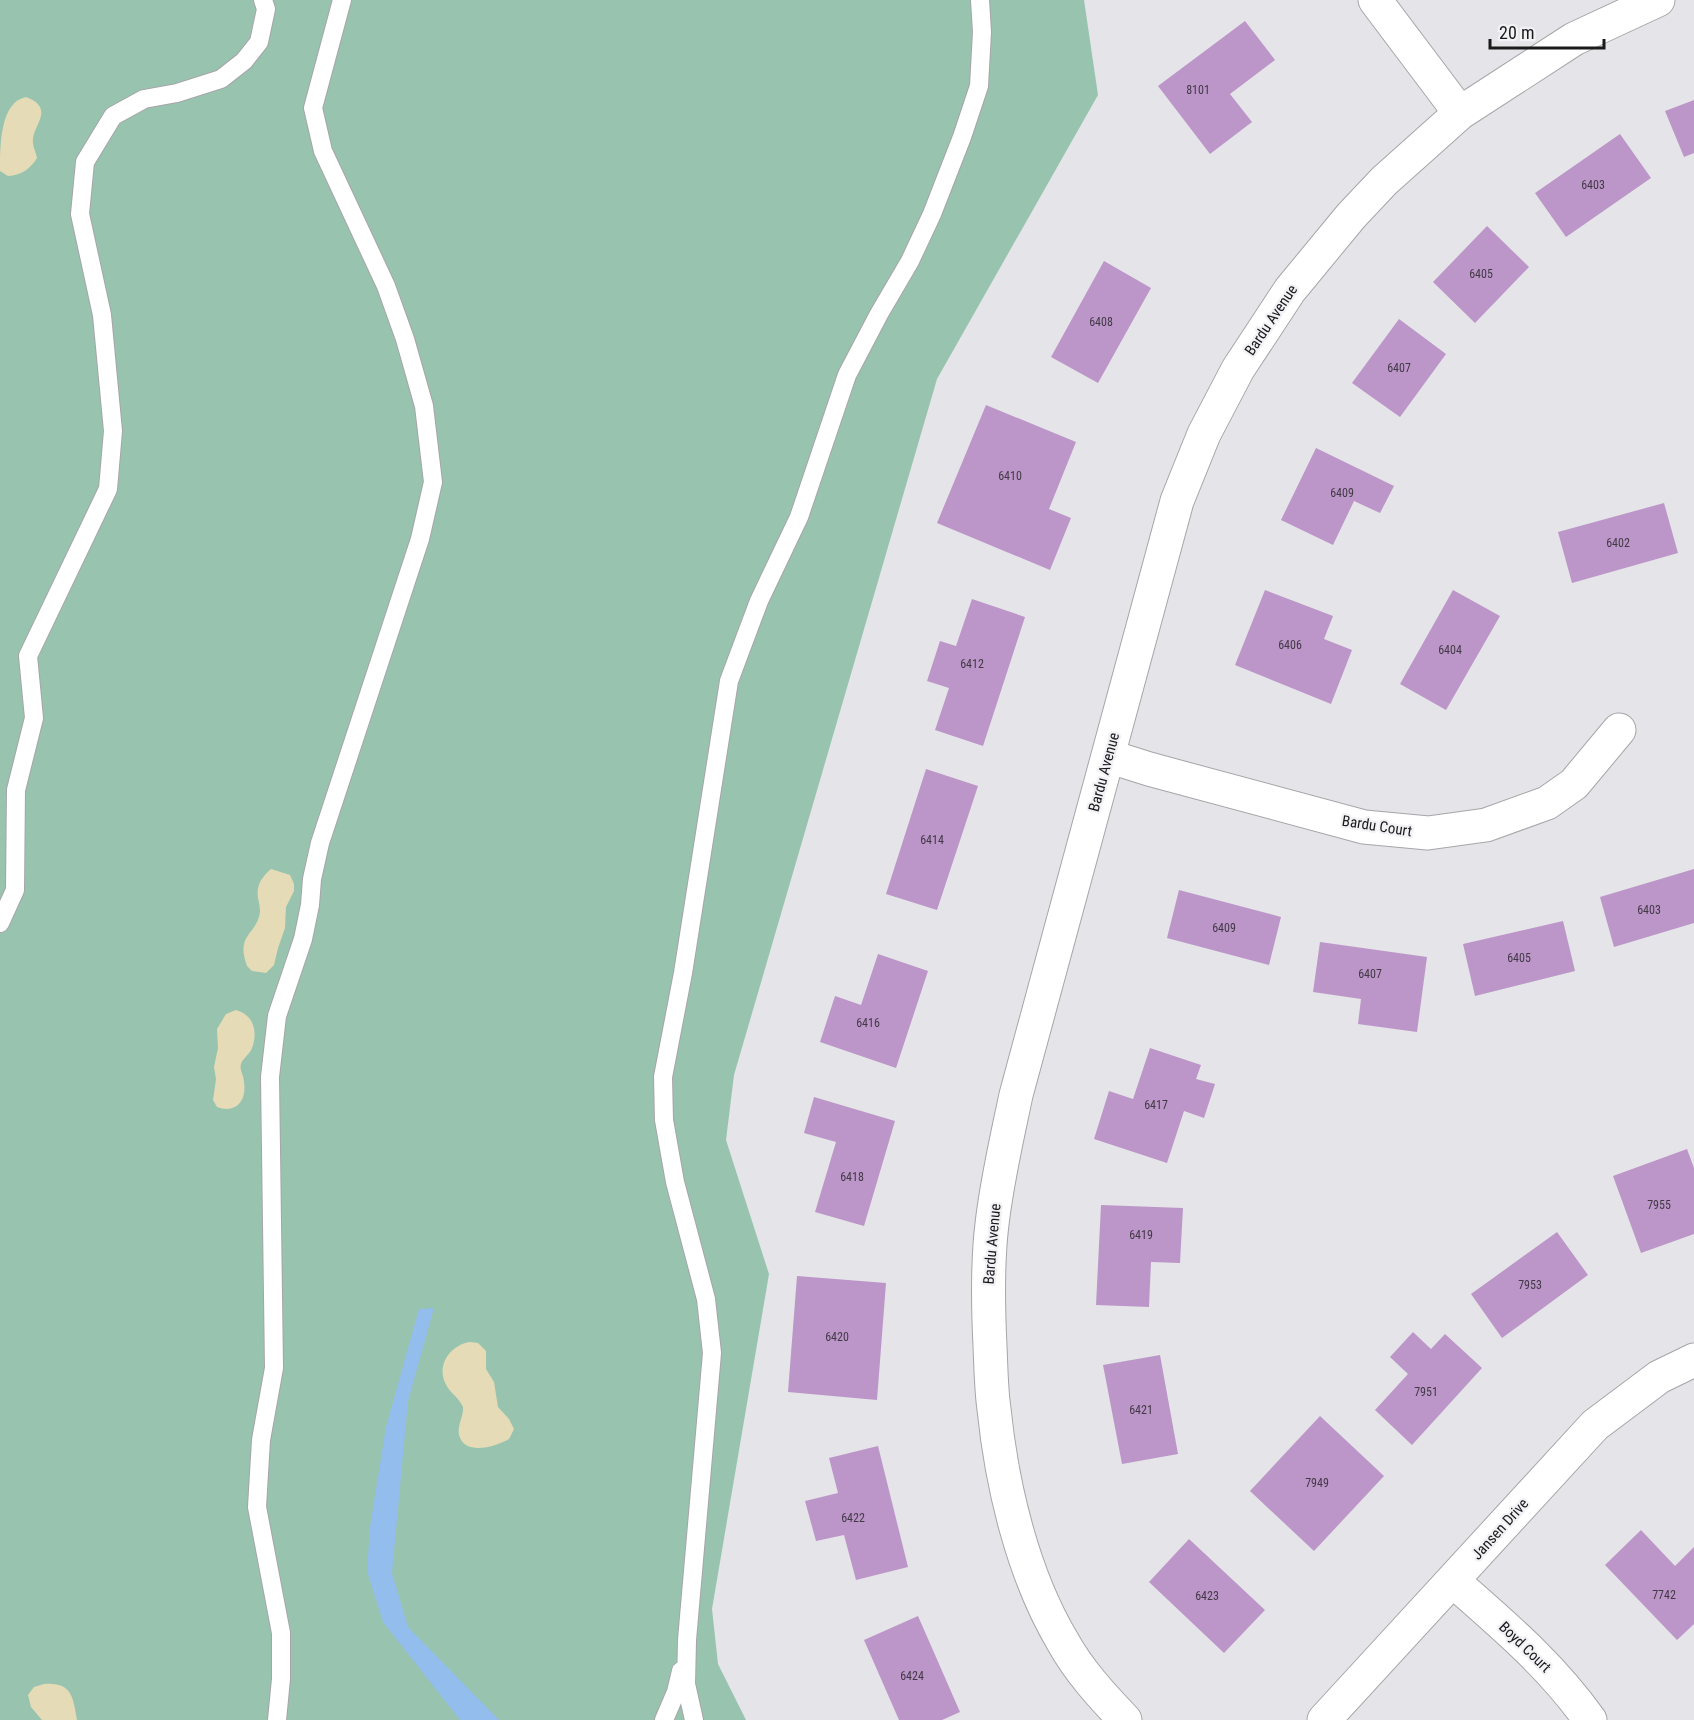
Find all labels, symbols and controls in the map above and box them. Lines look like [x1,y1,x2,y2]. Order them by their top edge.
scale bar [1490,12,1604,50]
text: 20 m [1499,22,1534,43]
house number: 8101 [1186,83,1210,97]
house number: 6403 [1581,178,1605,192]
house number: 6405 [1469,267,1493,281]
street label: Bardu Avenue [1241,281,1301,359]
house number: 6408 [1089,315,1113,329]
house number: 6407 [1387,361,1411,375]
house number: 6410 [998,469,1022,483]
house number: 6409 [1330,486,1354,500]
house number: 6402 [1606,536,1630,550]
house number: 6406 [1278,638,1302,652]
house number: 6404 [1438,643,1462,657]
house number: 6412 [960,657,984,671]
street label: Bardu Avenue [1085,730,1123,814]
street label: Bardu Court [1341,812,1413,840]
house number: 6414 [920,833,944,847]
house number: 6403 [1637,903,1661,917]
house number: 6409 [1212,921,1236,935]
house number: 6405 [1507,951,1531,965]
house number: 6407 [1358,967,1382,981]
house number: 6416 [856,1016,880,1030]
house number: 6417 [1144,1098,1168,1112]
house number: 6418 [840,1170,864,1184]
house number: 7955 [1647,1198,1671,1212]
street label: Bardu Avenue [979,1203,1005,1285]
house number: 6419 [1129,1228,1153,1242]
house number: 7953 [1518,1278,1542,1292]
house number: 6420 [825,1330,849,1344]
house number: 7951 [1414,1385,1438,1399]
house number: 6421 [1129,1403,1153,1417]
house number: 7949 [1305,1476,1329,1490]
street label: Jansen Drive [1468,1495,1532,1563]
house number: 6422 [841,1511,865,1525]
house number: 7742 [1652,1588,1676,1602]
house number: 6423 [1195,1589,1219,1603]
street label: Boyd Court [1495,1618,1555,1676]
house number: 6424 [900,1669,924,1683]

